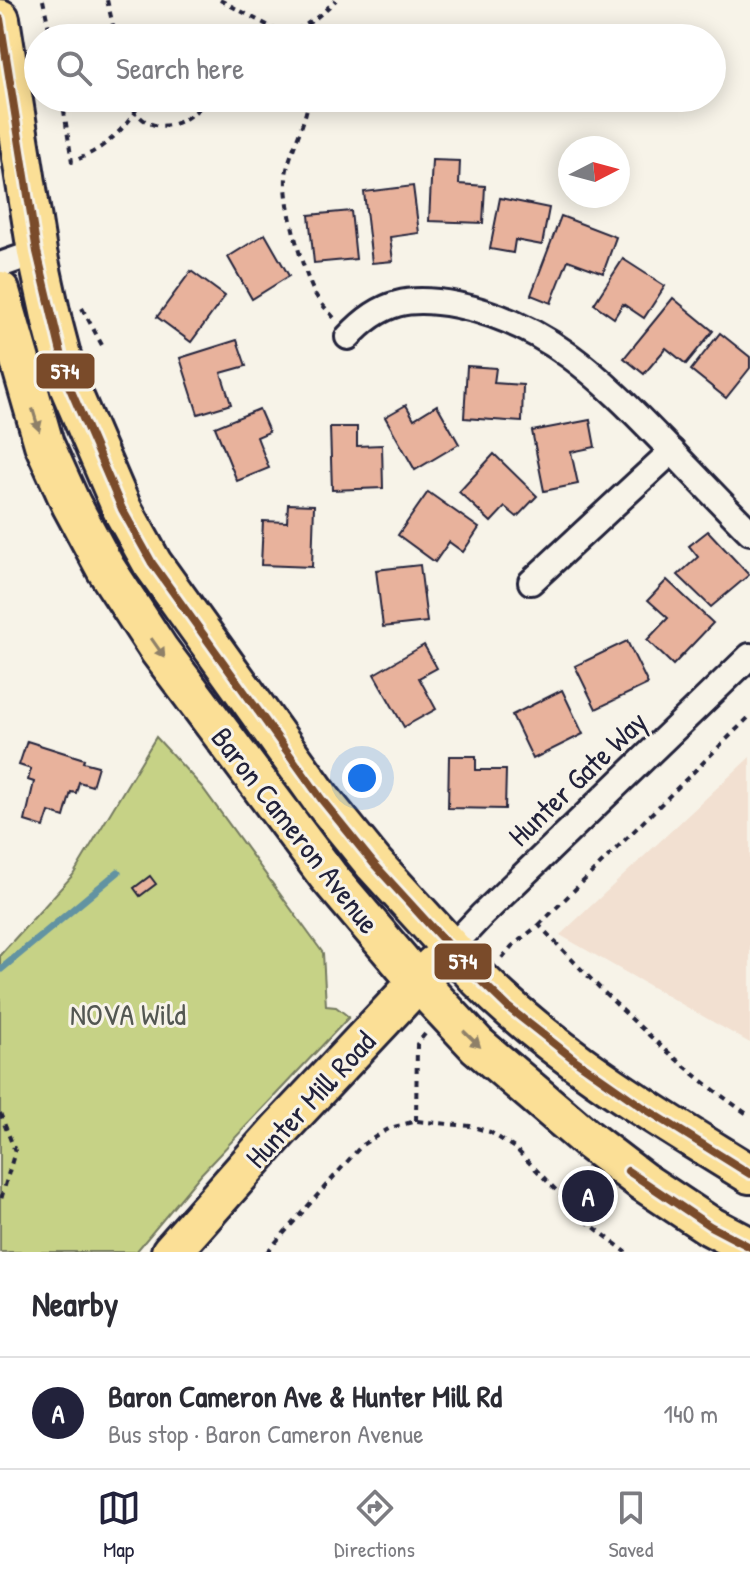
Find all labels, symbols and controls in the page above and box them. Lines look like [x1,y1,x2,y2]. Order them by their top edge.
search box [24,24,726,112]
icon: search [52,46,96,90]
text: Search here [116,48,244,88]
north arrow [558,136,630,208]
line badge: 574 [35,352,96,390]
text: 574 [51,356,79,386]
one-way arrow [30,408,43,432]
one-way arrow [150,638,165,659]
street label: Hunter Gate Way [499,702,655,854]
street label: Baron Cameron Avenue [203,718,389,942]
your location [342,758,382,798]
line badge: 574 [433,942,493,981]
text: 574 [449,946,477,976]
park label: NOVA Wild [70,994,186,1034]
street label: Hunter Mill Road [236,1022,384,1176]
one-way arrow [462,1029,481,1048]
pin: A [562,1166,614,1226]
text: Nearby [32,1281,118,1327]
text: Baron Cameron Ave & Hunter Mill Rd [108,1376,502,1416]
text: A [52,1396,64,1431]
text: 140 m [664,1396,718,1431]
text: Bus stop · Baron Cameron Avenue [108,1416,424,1451]
tab: Map [97,1486,141,1564]
tab: Directions [334,1486,415,1564]
tab: Saved [608,1486,653,1564]

